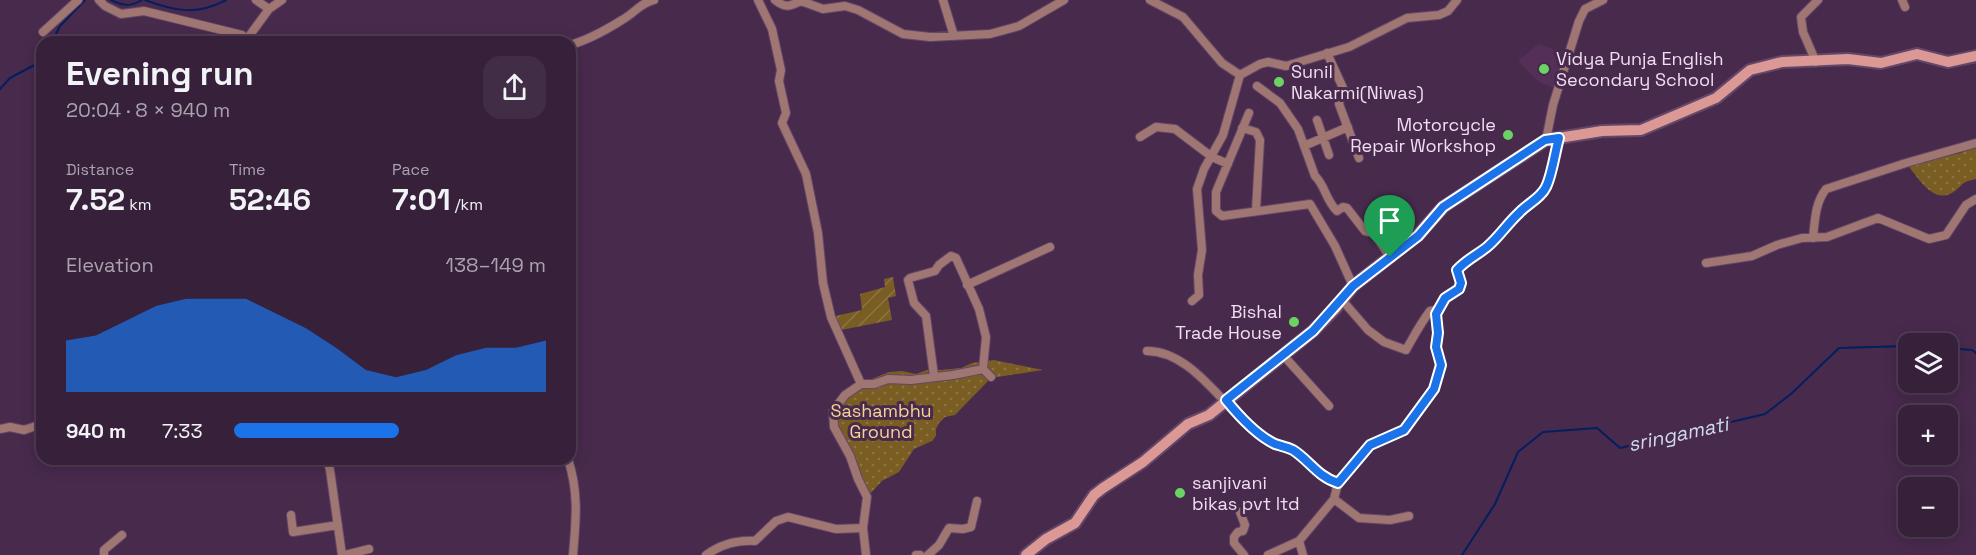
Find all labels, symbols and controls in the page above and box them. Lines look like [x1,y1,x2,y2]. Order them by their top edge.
place label: Vidya Punja English Secondary School [1556,47,1724,91]
text: Evening run [66,53,254,95]
button: share [483,56,546,119]
place label: Sunil Nakarmi(Niwas) [1291,60,1424,104]
marker: Vidya Punja English Secondary School [1537,62,1551,76]
marker: Sunil Nakarmi(Niwas) [1272,75,1286,89]
text: 20:04 · 8 × 940 m [66,97,230,123]
place label: Motorcycle Repair Workshop [1350,113,1496,157]
marker: Motorcycle Repair Workshop [1501,128,1515,142]
text: Distance [66,159,134,180]
text: Time [229,159,265,180]
text: Pace [392,159,429,180]
text: 7.52 [66,180,125,219]
text: 52:46 [229,180,311,219]
text: 7:01 [392,180,451,219]
text: km [125,194,152,215]
text: /km [451,194,483,215]
pin [1364,195,1415,257]
icon: arrive [1373,204,1406,237]
text: Elevation [66,252,154,278]
text: 138–149 m [446,252,546,278]
place label: Bishal Trade House [1175,300,1282,344]
marker: Bishal Trade House [1287,315,1301,329]
map controls [1898,333,1958,537]
button: layers [1898,333,1958,393]
park label: Sashambhu Ground [830,399,932,443]
button: + [1898,405,1958,465]
water label: sringamati [1626,410,1733,457]
text: 940 m [66,418,126,444]
text: 7:33 [162,418,203,444]
place label: sanjivani bikas pvt ltd [1192,471,1300,515]
button: − [1898,477,1958,537]
marker: sanjivani bikas pvt ltd [1173,486,1187,500]

